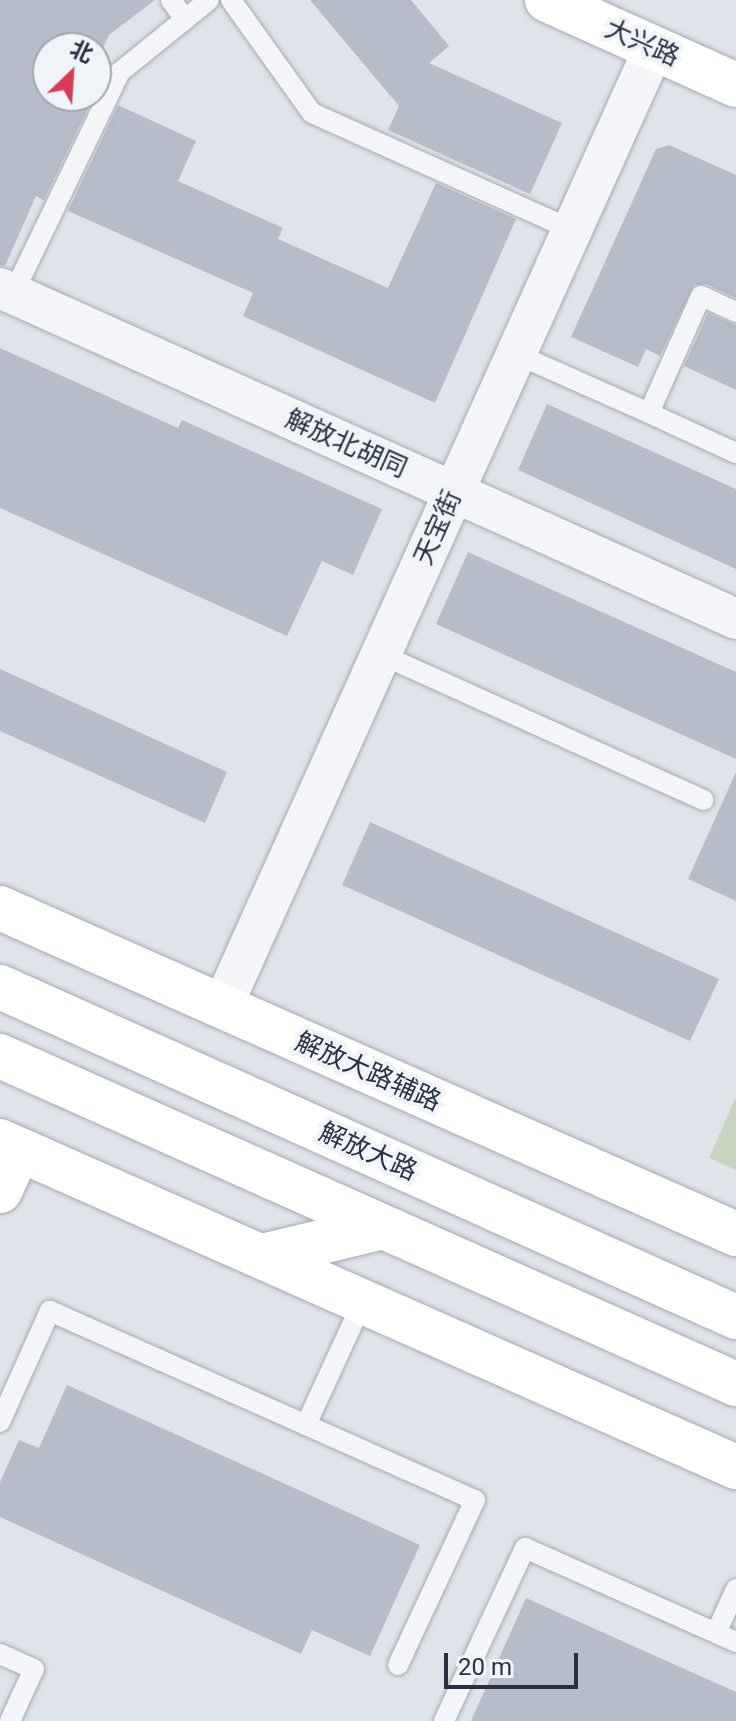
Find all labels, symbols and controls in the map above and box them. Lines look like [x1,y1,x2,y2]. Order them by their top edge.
street label: 大兴路 [600,13,684,73]
north arrow [32,32,112,112]
text: 北 [66,36,97,68]
street label: 解放北胡同 [280,403,412,485]
street label: 天宝街 [408,486,468,570]
street label: 解放大路辅路 [290,1026,446,1118]
street label: 解放大路 [314,1117,422,1187]
scale bar [448,1637,582,1687]
text: 20 m [458,1653,512,1681]

